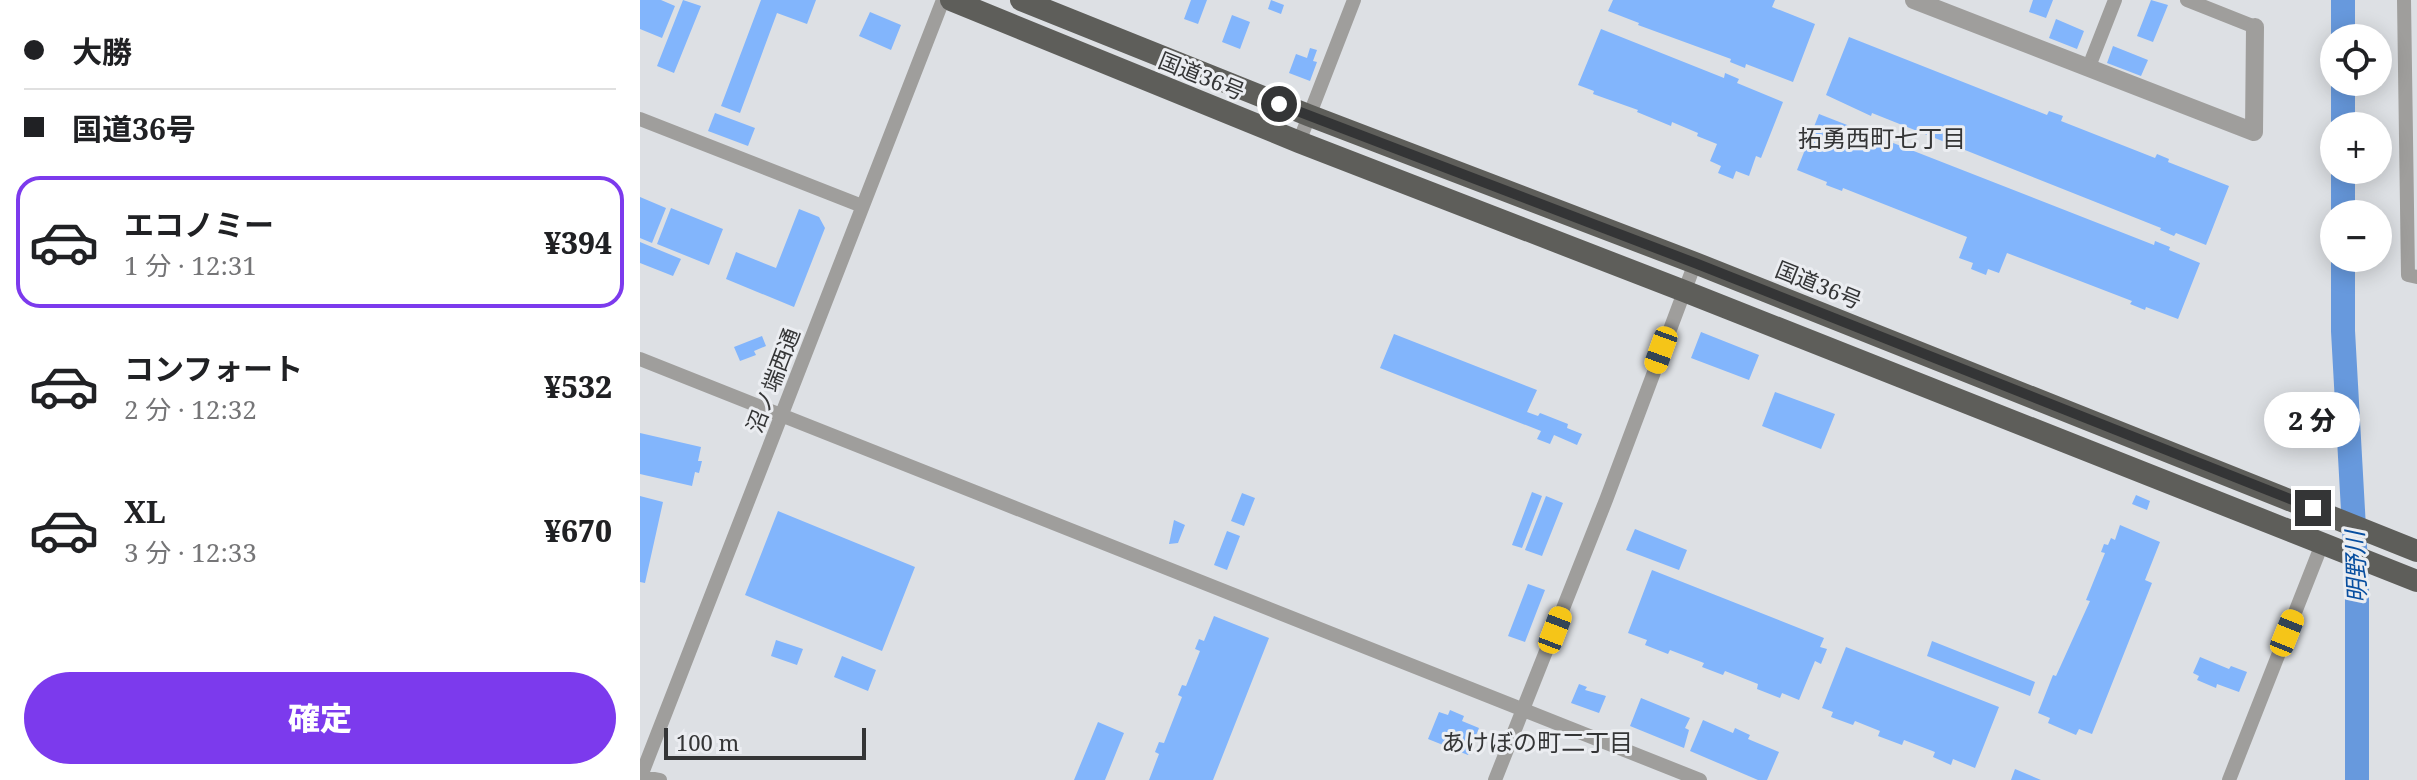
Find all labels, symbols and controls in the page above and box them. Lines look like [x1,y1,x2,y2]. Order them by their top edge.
map controls [2320,24,2392,272]
button: locate [2320,24,2392,96]
text: 大勝 [72,31,132,72]
street label: 国道36号 [1154,44,1250,106]
route start [1261,86,1297,122]
text: 国道36号 [72,108,196,149]
button: + [2320,112,2392,184]
district label: 拓勇西町七丁目 [1798,121,1966,154]
button: − [2320,200,2392,272]
text: エコノミー [124,204,274,245]
icon: car [28,206,100,278]
text: ¥394 [544,222,612,263]
text: 1 分 · 12:31 [124,247,257,283]
street label: 国道36号 [1771,253,1867,315]
street label: 沼ノ端西通 [738,323,806,437]
car [1642,323,1680,377]
text: コンフォート [124,348,303,389]
icon: car [28,350,100,422]
text: ¥532 [544,366,612,407]
text: 2 分 · 12:32 [124,391,257,427]
callout: 2 分 [2265,392,2361,448]
text: 2 分 [2288,402,2336,438]
route end [2295,490,2331,526]
text: XL [124,491,166,532]
icon: car [28,494,100,566]
text: ¥670 [544,510,612,551]
water label: 明野川 [2337,527,2373,604]
text: 3 分 · 12:33 [124,534,257,570]
car [1535,603,1575,657]
car [2267,606,2307,660]
button: 確定 [24,672,616,764]
scale bar [664,724,866,760]
district label: あけぼの町二丁目 [1441,725,1633,758]
text: 100 m [676,727,739,757]

